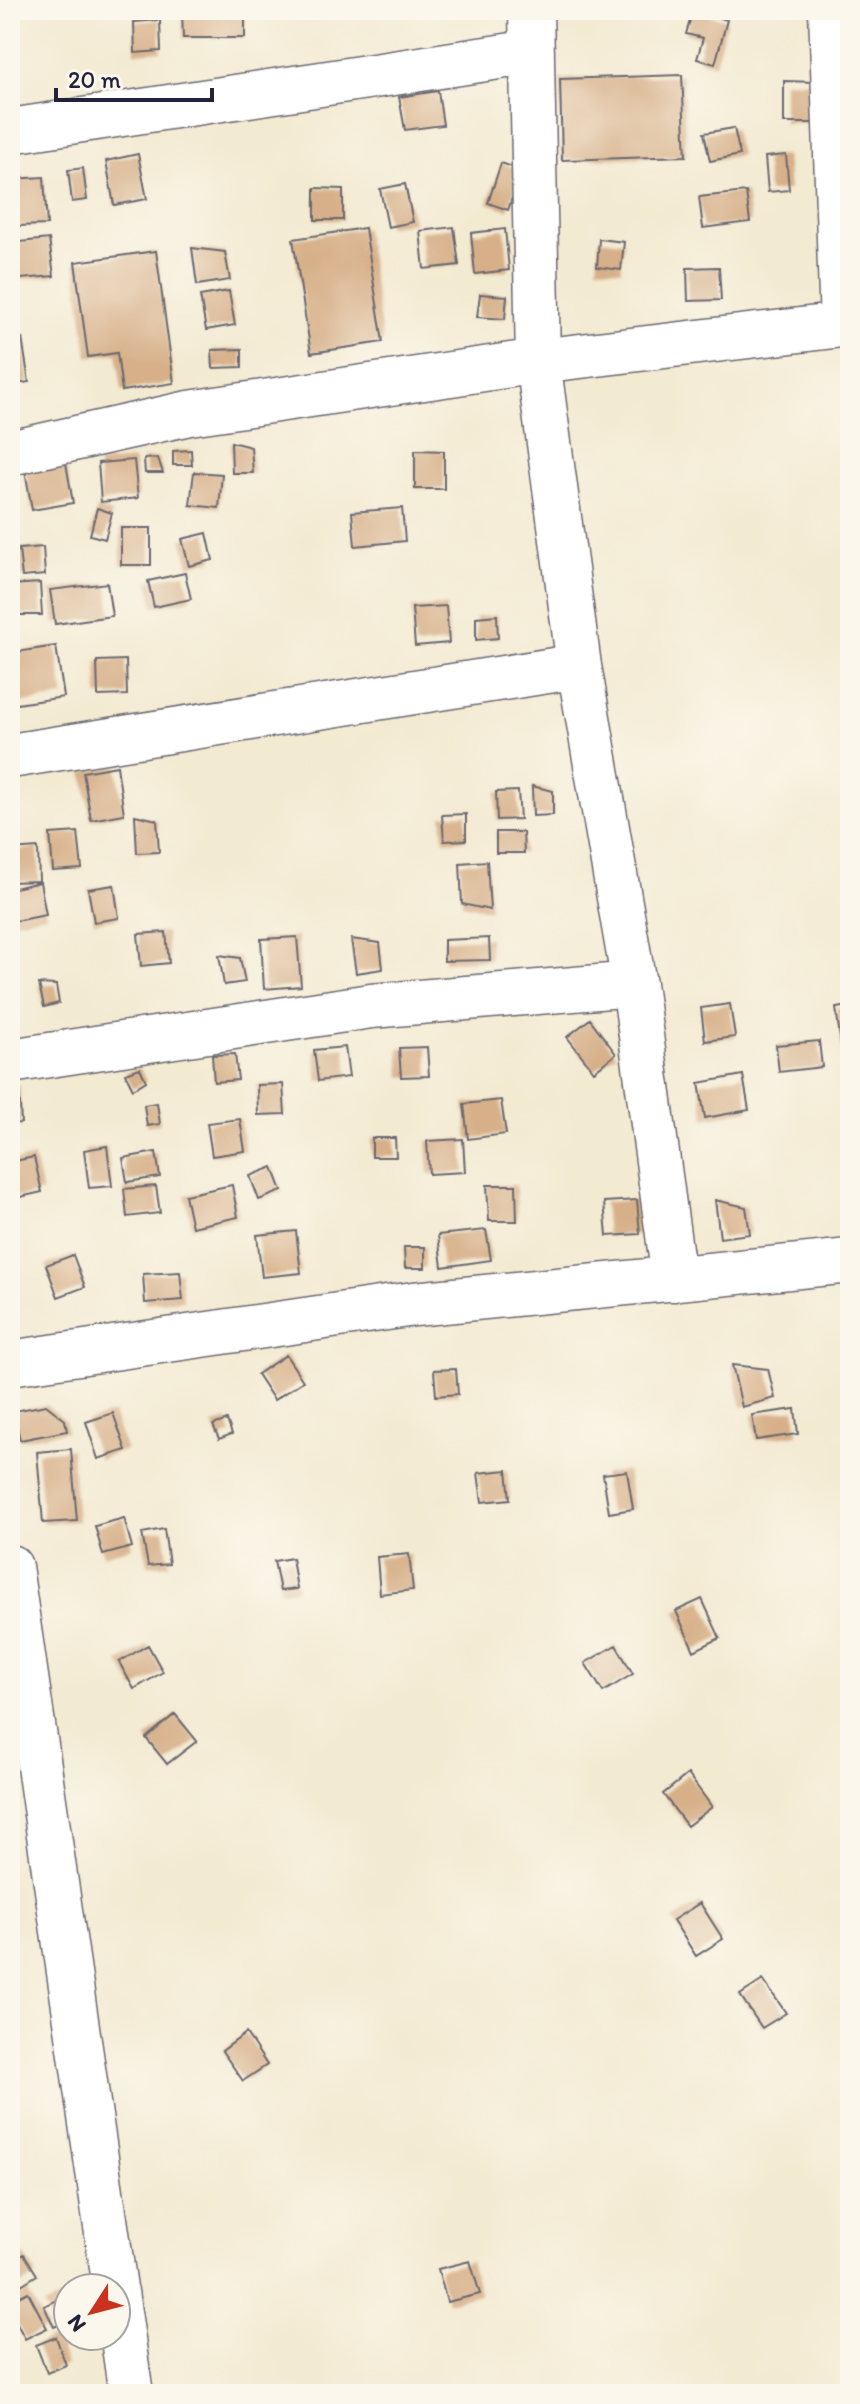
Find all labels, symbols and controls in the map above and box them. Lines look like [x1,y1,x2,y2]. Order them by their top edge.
scale bar [56,52,212,102]
text: 20 m [68,65,121,94]
north arrow [52,2272,132,2352]
text: N [61,2310,92,2337]

